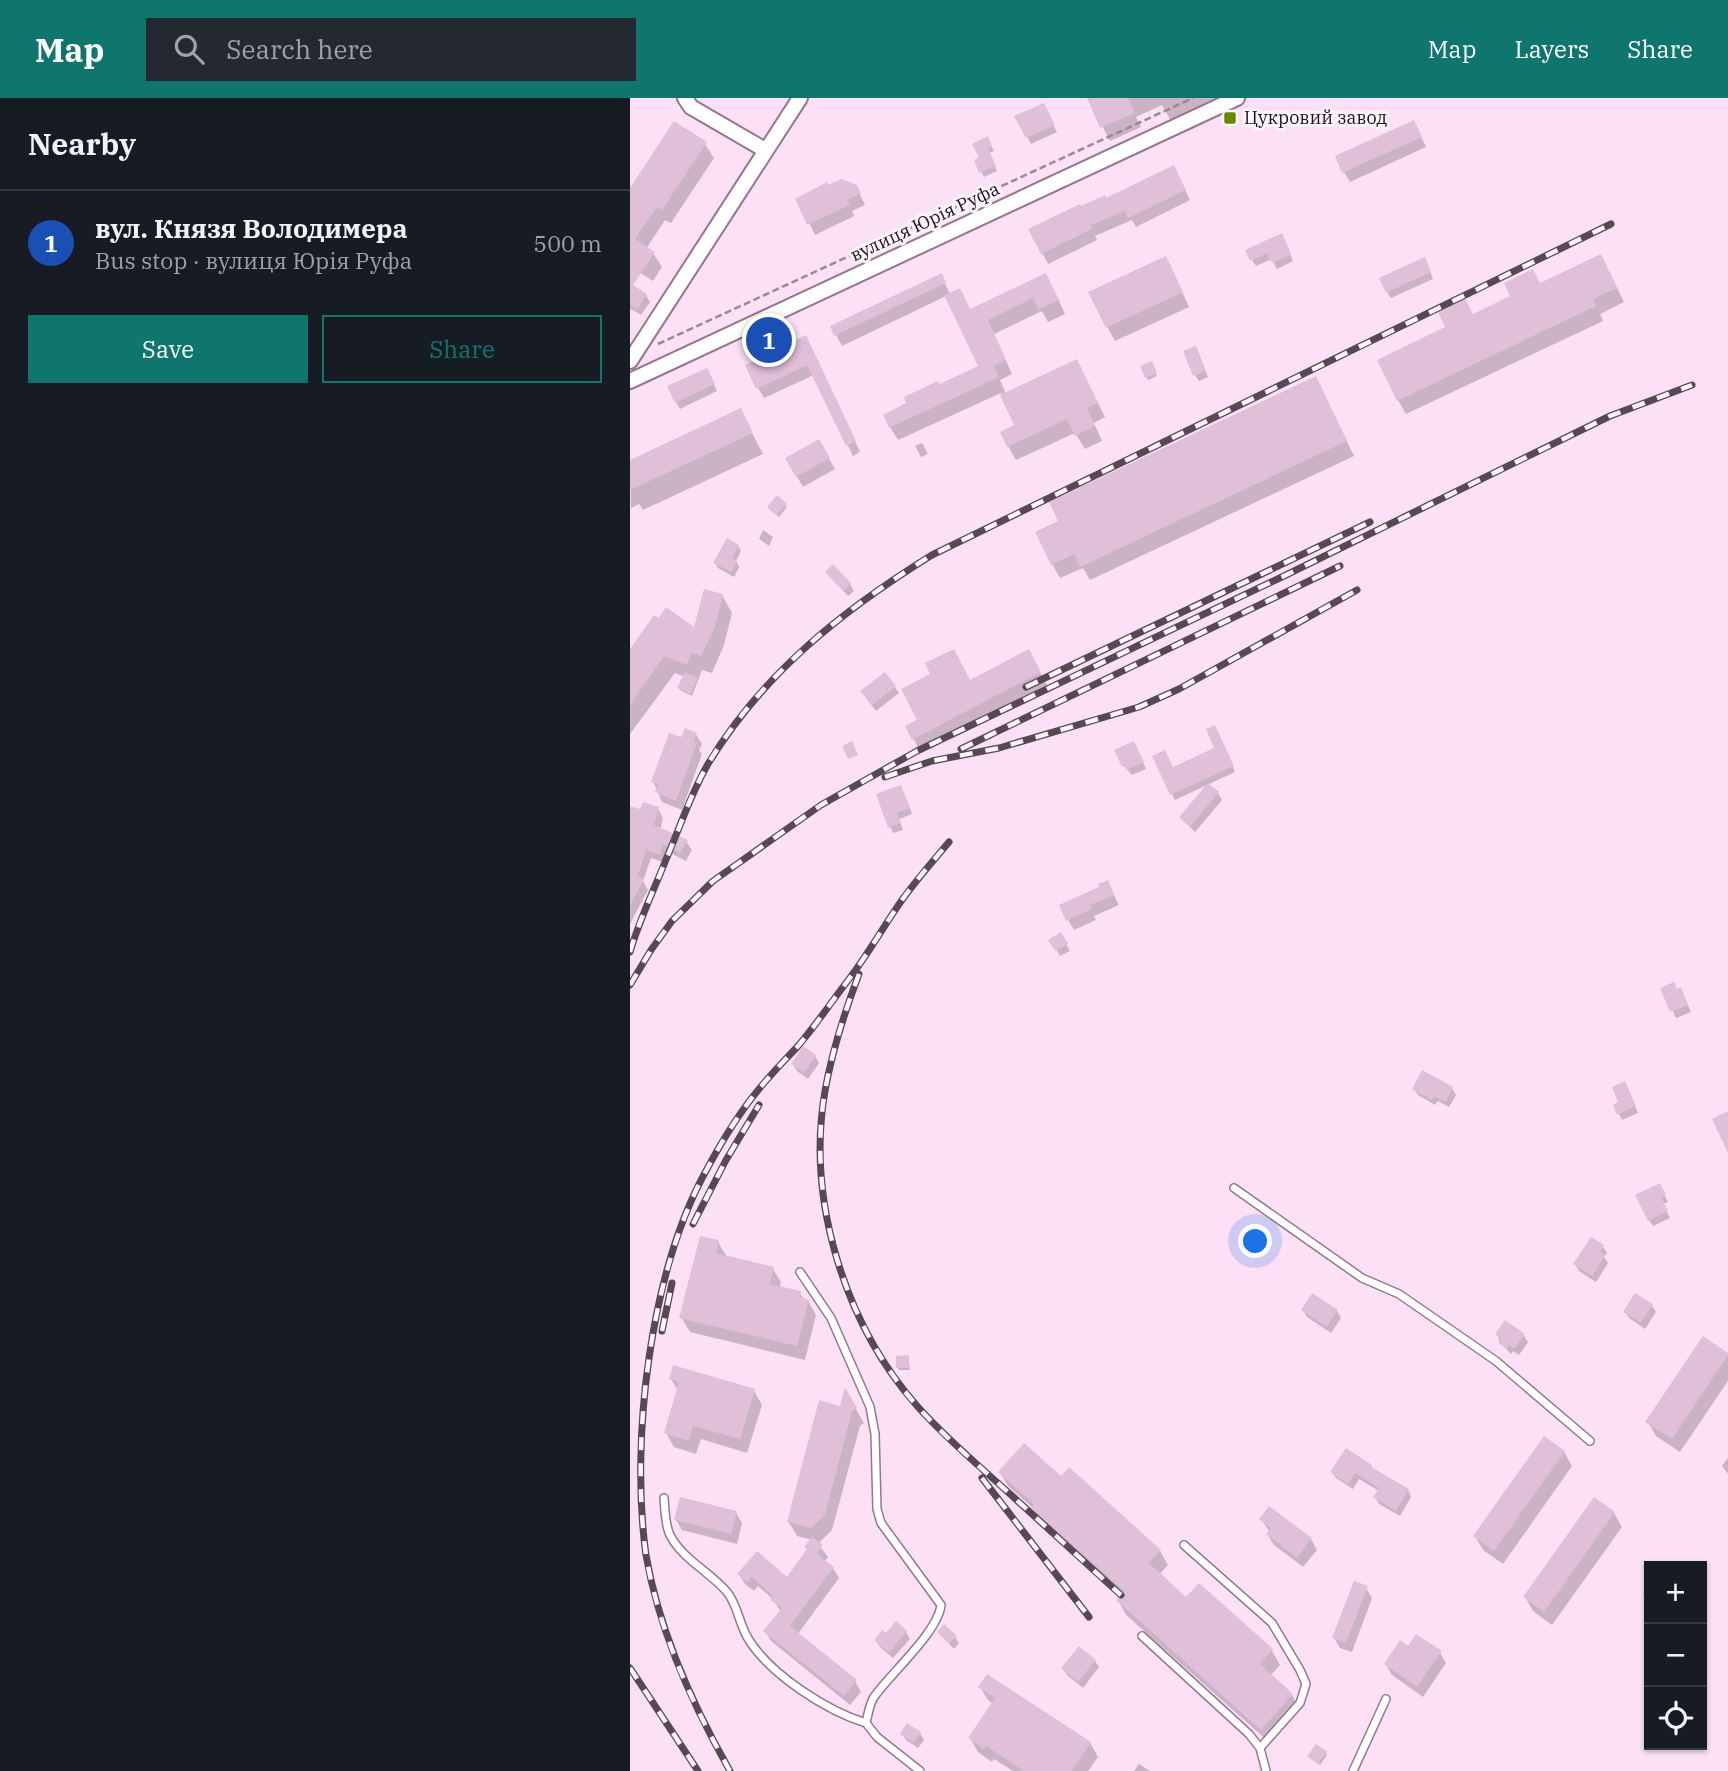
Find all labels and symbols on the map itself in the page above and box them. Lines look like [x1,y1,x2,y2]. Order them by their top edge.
place label: Цукровий завод [1244,106,1387,129]
marker: Цукровий завод [1222,110,1238,126]
street label: вулиця Юрія Руфа [846,177,1003,266]
pin: 1 [746,314,792,366]
your location [1238,1224,1272,1258]

